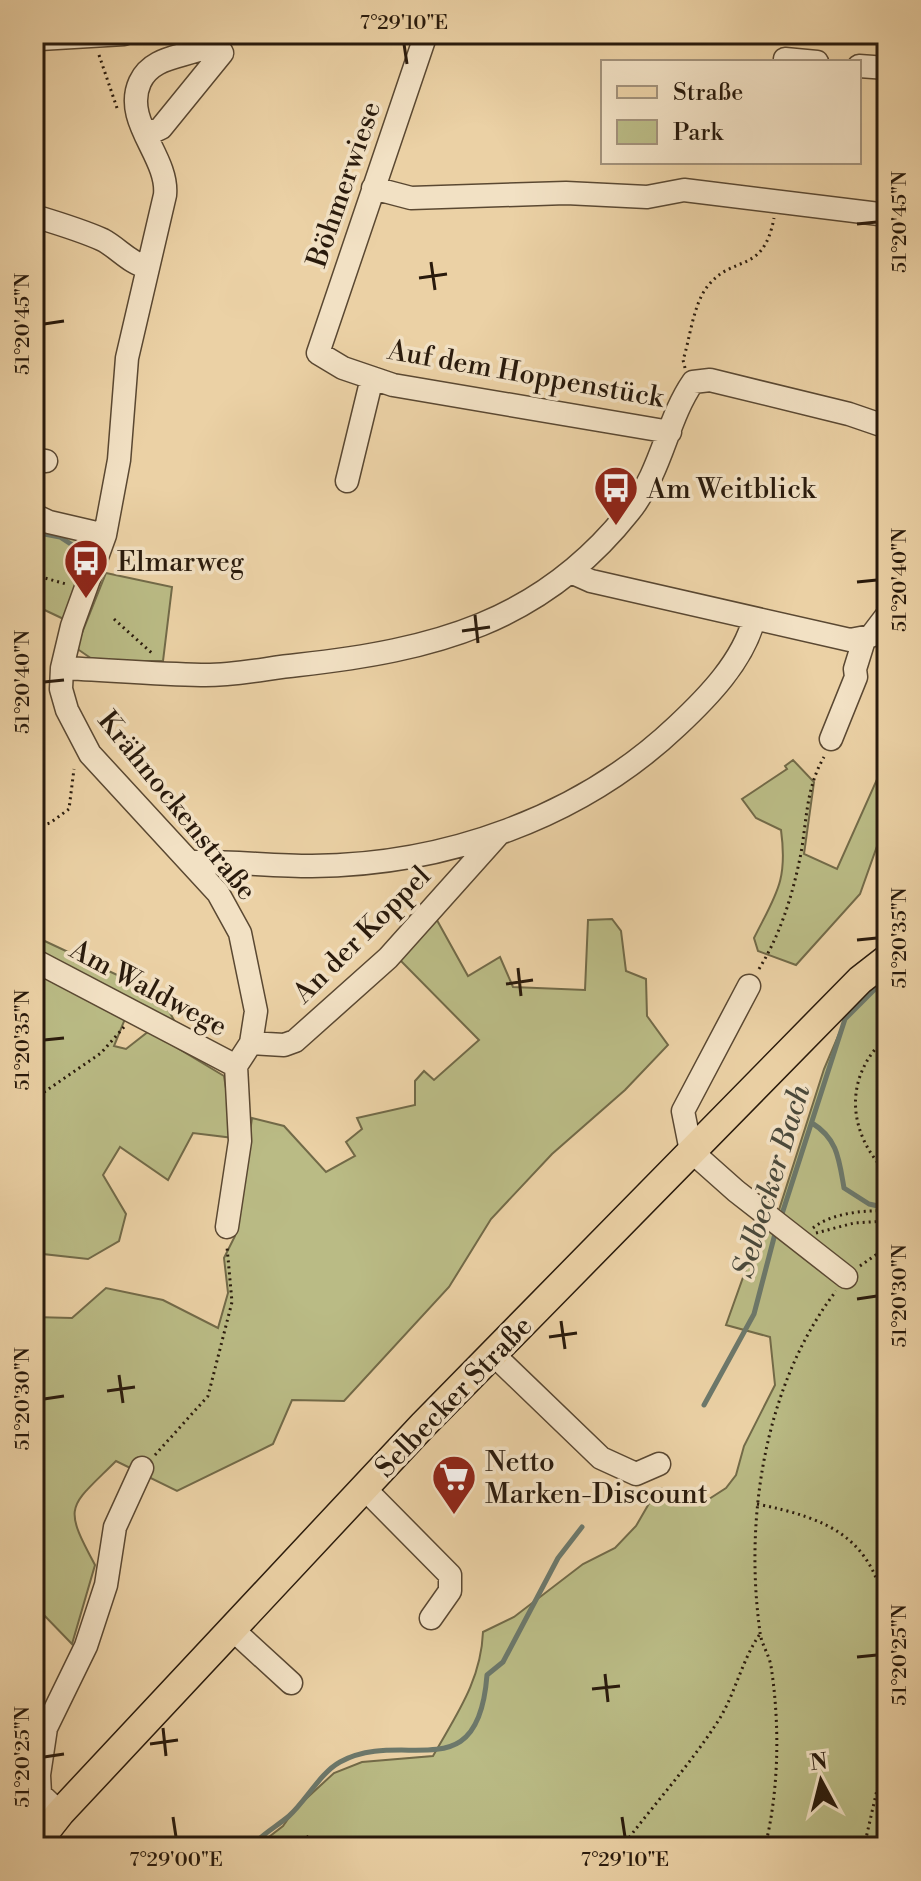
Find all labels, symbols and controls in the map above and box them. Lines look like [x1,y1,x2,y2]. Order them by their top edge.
text: 7°29'10"E [360,11,448,36]
legend [601,60,861,164]
text: Straße [673,78,743,108]
street label: Böhmerwiese [299,97,389,273]
text: Park [673,118,724,148]
text: 51°20'45"N [888,171,913,273]
text: 51°20'45"N [11,273,36,375]
street label: Auf dem Hoppenstück [384,333,668,416]
bus stop icon: Am Weitblick [592,464,640,527]
place label: Am Weitblick [646,472,817,507]
text: 51°20'40"N [888,528,913,632]
bus stop icon: Elmarweg [62,537,110,600]
place label: Elmarweg [117,545,245,580]
text: 51°20'40"N [11,630,36,734]
street label: Krähnockenstraße [90,704,264,908]
street label: An der Koppel [285,859,438,1012]
text: 51°20'35"N [888,887,913,988]
street label: Am Waldwege [63,932,233,1044]
text: 51°20'35"N [11,989,36,1090]
water label: Selbecker Bach [725,1080,819,1282]
text: 51°20'30"N [888,1244,913,1348]
street label: Selbecker Straße [368,1309,540,1485]
text: 51°20'30"N [11,1347,36,1451]
place label: Netto Marken-Discount [485,1445,708,1512]
supermarket icon: Netto Marken-Discount [430,1453,478,1516]
text: 51°20'25"N [888,1604,913,1706]
text: 51°20'25"N [11,1706,36,1808]
north arrow [781,1741,861,1821]
text: N [808,1748,830,1777]
text: 7°29'00"E [129,1848,223,1873]
text: 7°29'10"E [581,1848,669,1873]

